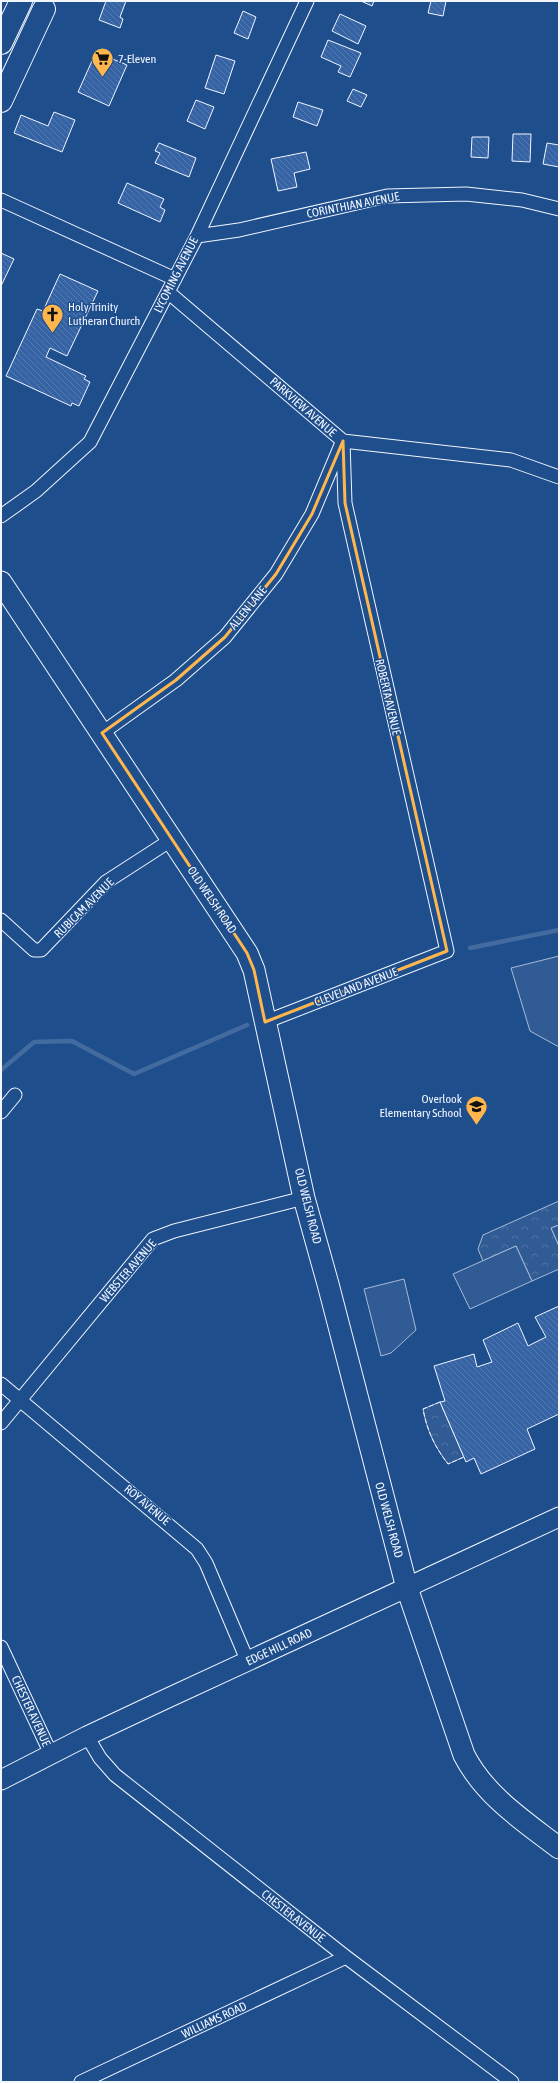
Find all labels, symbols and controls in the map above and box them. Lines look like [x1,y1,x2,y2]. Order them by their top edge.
supermarket icon: 7-Eleven [90,46,116,79]
place label: 7-Eleven [118,52,156,66]
street label: CORINTHIAN AVENUE [305,189,401,221]
street label: LYCOMING AVENUE [151,235,201,315]
place label: Holy Trinity Lutheran Church [68,300,140,328]
church icon: Holy Trinity Lutheran Church [39,301,65,334]
street label: PARKVIEW AVENUE [267,374,339,440]
street label: ALLEN LANE [226,583,270,633]
street label: ROBERTA AVENUE [372,657,404,737]
street label: OLD WELSH ROAD [184,864,240,936]
street label: RUBICAM AVENUE [51,875,117,941]
street label: CLEVELAND AVENUE [312,965,400,1009]
place label: Overlook Elementary School [380,1092,463,1120]
school or university icon: Overlook Elementary School [464,1093,490,1126]
street label: OLD WELSH ROAD [292,1167,324,1246]
street label: WEBSTER AVENUE [97,1237,159,1305]
street label: OLD WELSH ROAD [372,1481,406,1560]
street label: ROY AVENUE [121,1482,173,1528]
street label: EDGE HILL ROAD [244,1625,315,1668]
street label: CHESTER AVENUE [9,1673,53,1749]
street label: CHESTER AVENUE [259,1887,327,1945]
street label: WILLIAMS ROAD [179,1999,249,2041]

